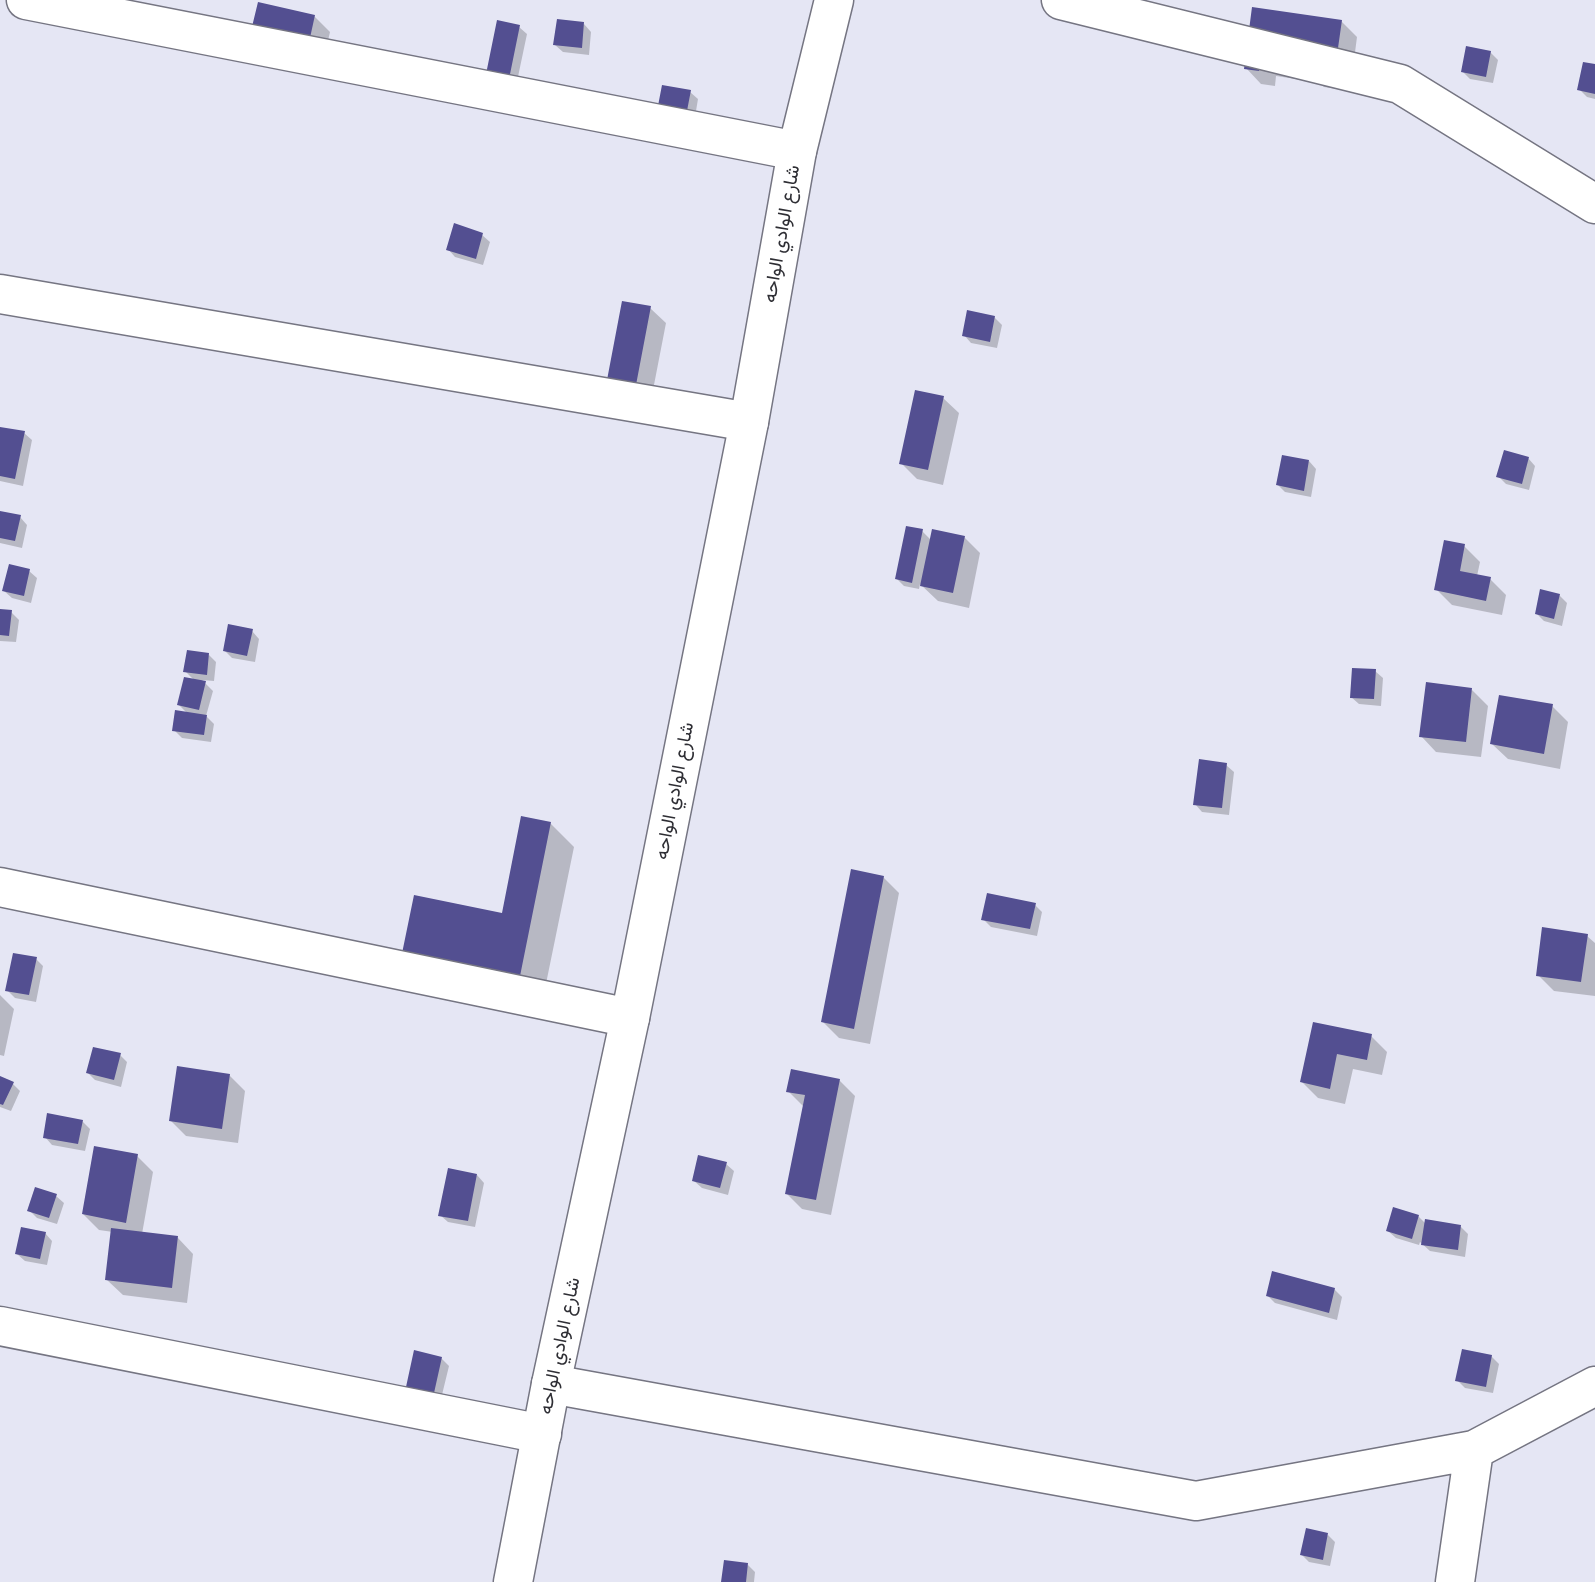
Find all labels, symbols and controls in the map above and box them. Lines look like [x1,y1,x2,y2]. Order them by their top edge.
street label: شارع الوادي الواحه [759,163,805,305]
street label: شارع الوادي الواحه [651,720,699,862]
street label: شارع الوادي الواحه [534,1275,586,1417]

